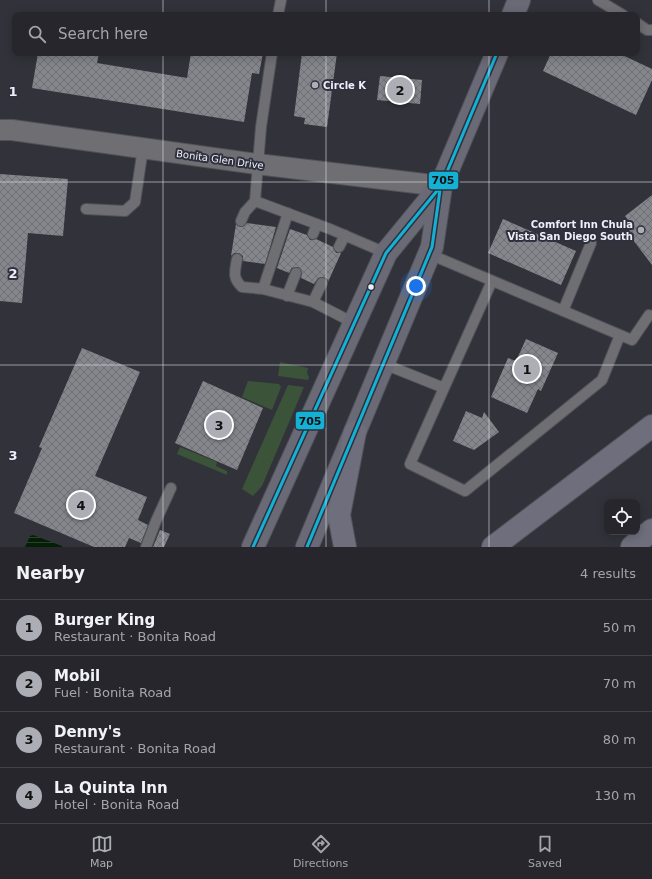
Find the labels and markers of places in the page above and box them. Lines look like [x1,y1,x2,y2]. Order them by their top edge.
pin: 2 [387,75,413,105]
marker: Circle K [310,80,320,90]
place label: Circle K [323,80,367,91]
place label: Comfort Inn Chula Vista San Diego South [507,219,633,242]
marker: Comfort Inn Chula Vista San Diego South [636,225,646,235]
unlabelled marker [366,282,376,292]
pin: 1 [514,354,540,384]
pin: 3 [206,410,232,440]
pin: 4 [68,490,94,520]

